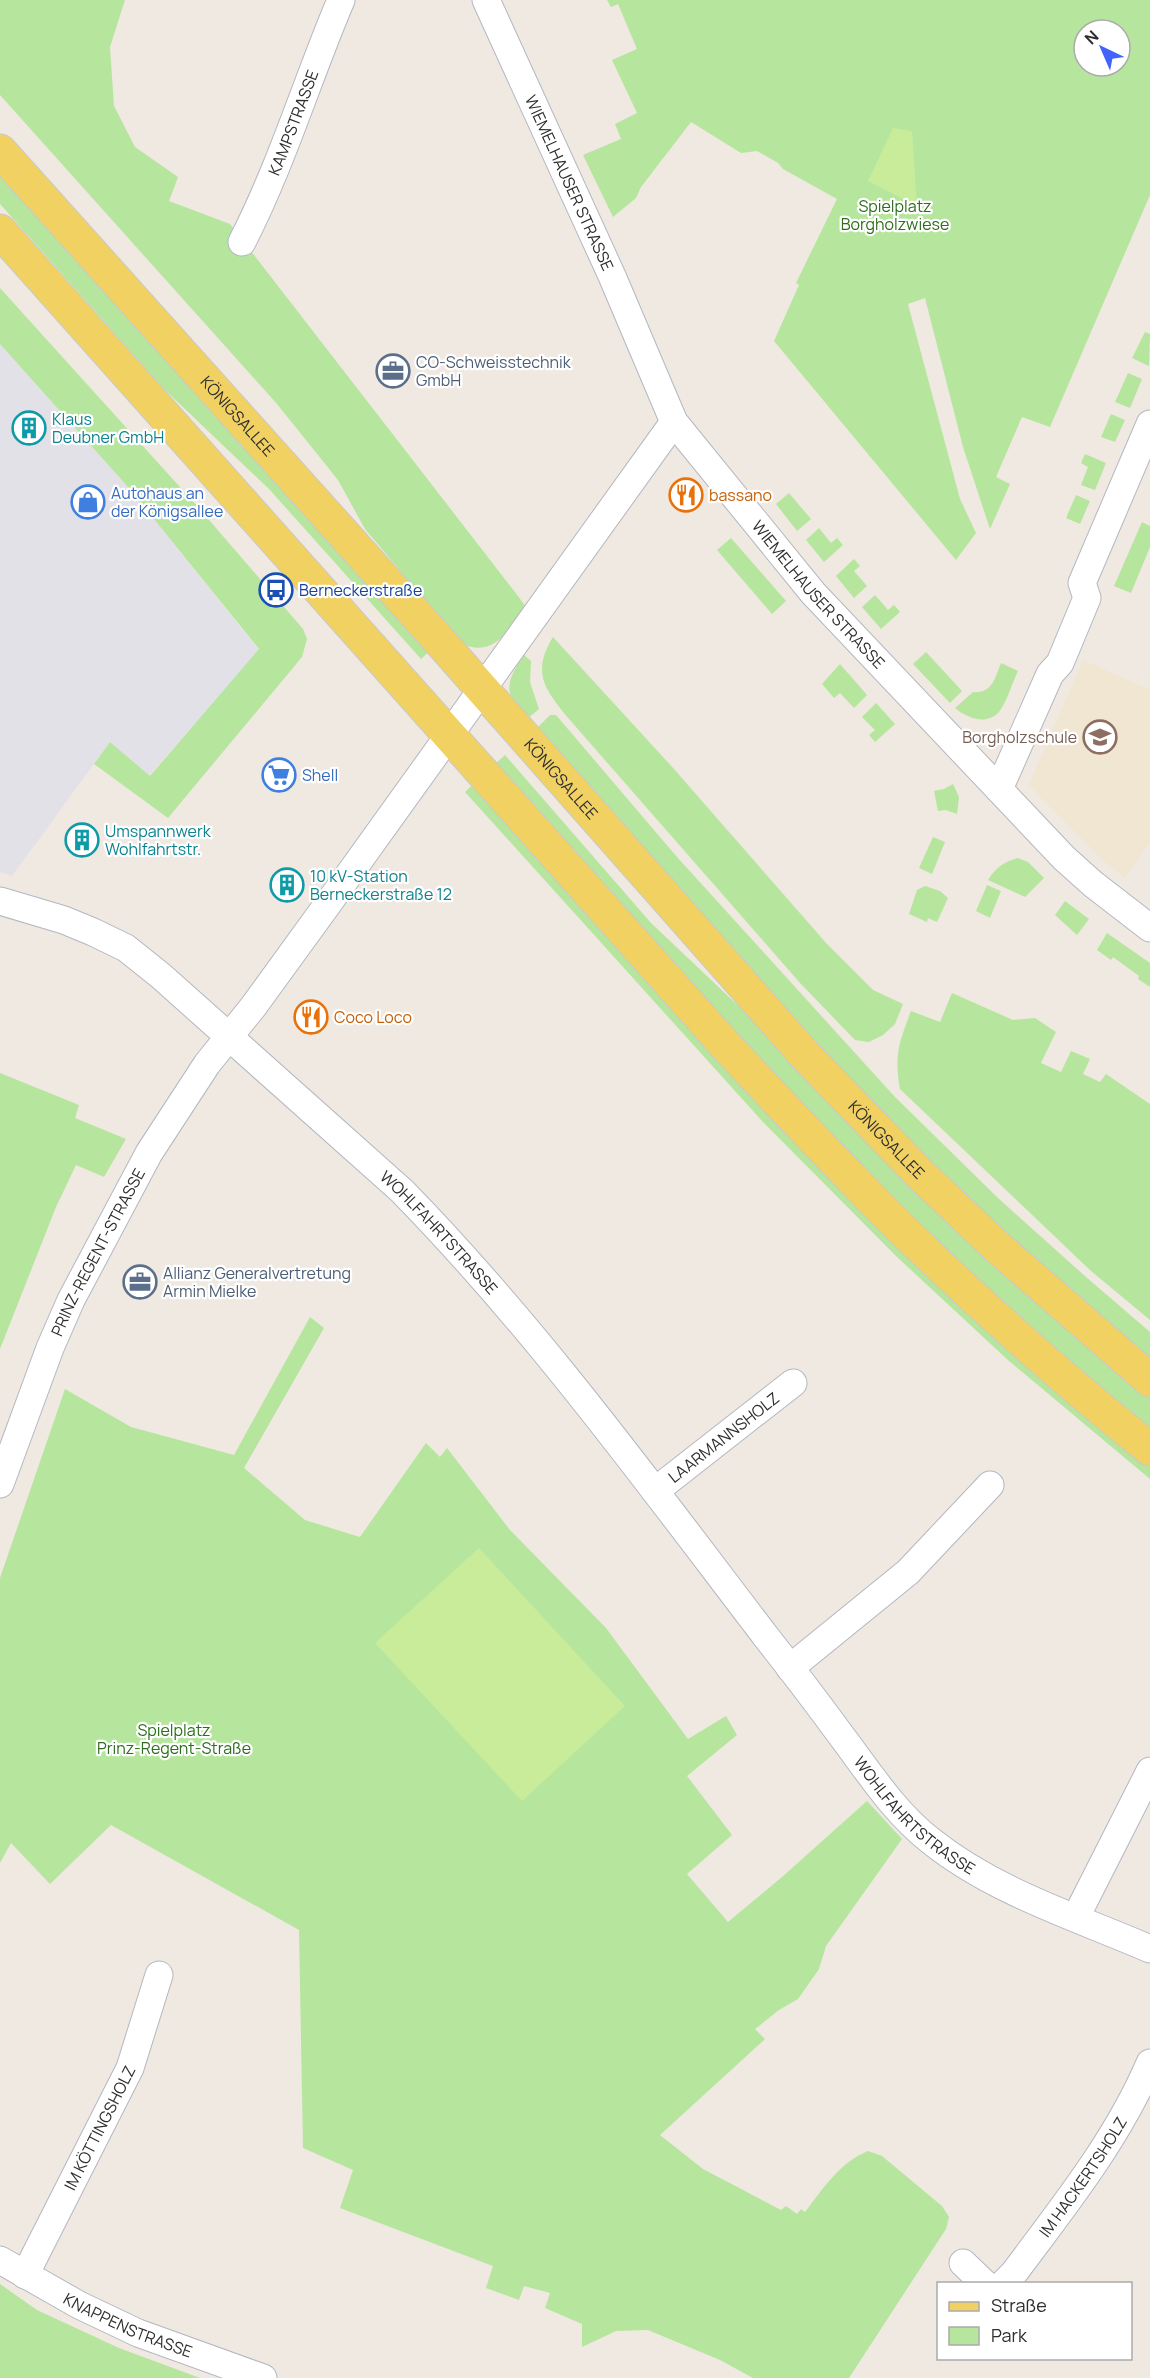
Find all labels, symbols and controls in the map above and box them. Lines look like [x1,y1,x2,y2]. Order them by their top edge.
north arrow [1072,18,1132,78]
text: N [1080,25,1103,49]
street label: KAMPSTRASSE [263,67,323,179]
street label: WIEMELHAUSER STRASSE [520,91,619,274]
park label: Spielplatz Borgholzwiese [841,195,949,235]
place label: CO-Schweisstechnik GmbH [416,351,572,391]
office icon: CO-Schweisstechnik GmbH [375,353,411,389]
street label: KÖNIGSALLEE [196,371,280,461]
place label: Klaus Deubner GmbH [52,408,164,448]
building icon: Klaus Deubner GmbH [11,410,47,446]
restaurant icon: bassano [668,477,704,513]
place label: Autohaus an der Königsallee [111,482,223,522]
shop icon: Autohaus an der Königsallee [70,484,106,520]
place label: bassano [709,484,772,506]
street label: WIEMELHAUSER STRASSE [747,516,890,673]
bus stop icon: Berneckerstraße [258,572,294,608]
place label: Berneckerstraße [299,579,422,601]
school or university icon: Borgholzschule [1082,719,1118,755]
place label: Borgholzschule [962,726,1077,748]
street label: KÖNIGSALLEE [519,734,603,824]
supermarket icon: Shell [261,757,297,793]
place label: Shell [302,764,338,786]
place label: Umspannwerk Wohlfahrtstr. [105,820,212,860]
building icon: Umspannwerk Wohlfahrtstr. [64,822,100,858]
place label: 10 kV-Station Berneckerstraße 12 [310,865,452,905]
building icon: 10 kV-Station Berneckerstraße 12 [269,867,305,903]
restaurant icon: Coco Loco [293,999,329,1035]
place label: Coco Loco [334,1006,412,1028]
street label: KÖNIGSALLEE [844,1096,930,1184]
street label: PRINZ-REGENT-STRASSE [46,1164,150,1339]
street label: WOHLFAHRTSTRASSE [375,1166,503,1299]
place label: Allianz Generalvertretung Armin Mielke [163,1262,351,1302]
office icon: Allianz Generalvertretung Armin Mielke [122,1264,158,1300]
street label: LAARMANNSHOLZ [664,1387,784,1488]
park label: Spielplatz Prinz-Regent-Straße [97,1719,251,1759]
street label: WOHLFAHRTSTRASSE [849,1752,979,1880]
street label: IM KÖTTINGSHOLZ [59,2062,141,2194]
street label: IM HACKERTSHOLZ [1034,2112,1132,2241]
legend [937,2282,1132,2360]
street label: KNAPPENSTRASSE [60,2287,195,2363]
text: Straße [991,2293,1047,2317]
text: Park [991,2323,1028,2347]

